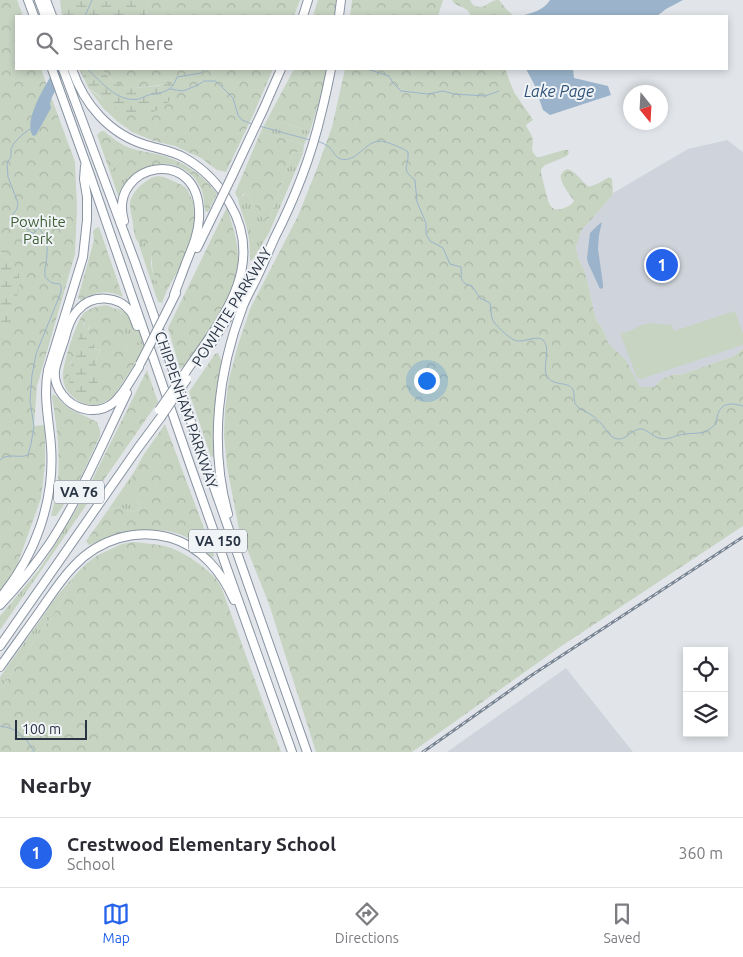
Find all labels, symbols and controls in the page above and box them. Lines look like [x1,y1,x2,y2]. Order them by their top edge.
search box [15,15,728,70]
icon: search [33,29,61,57]
text: Search here [73,32,173,54]
water label: Lake Page [524,82,594,100]
north arrow [623,85,668,130]
park label: Powhite Park [10,213,66,247]
street label: POWHITE PARKWAY [188,244,275,369]
pin: 1 [646,246,678,284]
street label: CHIPPENHAM PARKWAY [152,329,221,491]
your location [414,368,440,394]
road number: VA 76 [54,481,104,504]
road number: VA 150 [189,530,247,552]
map controls [683,647,728,737]
button: locate [683,647,728,692]
button: layers [683,692,728,737]
scale bar [15,717,88,740]
text: 100 m [22,721,61,737]
text: Nearby [20,773,91,797]
text: Crestwood Elementary School [67,833,336,855]
text: 1 [31,844,41,862]
text: 360 m [678,844,723,862]
text: School [67,855,115,873]
tab: Map [102,900,130,946]
tab: Directions [335,900,399,946]
tab: Saved [603,900,641,946]

